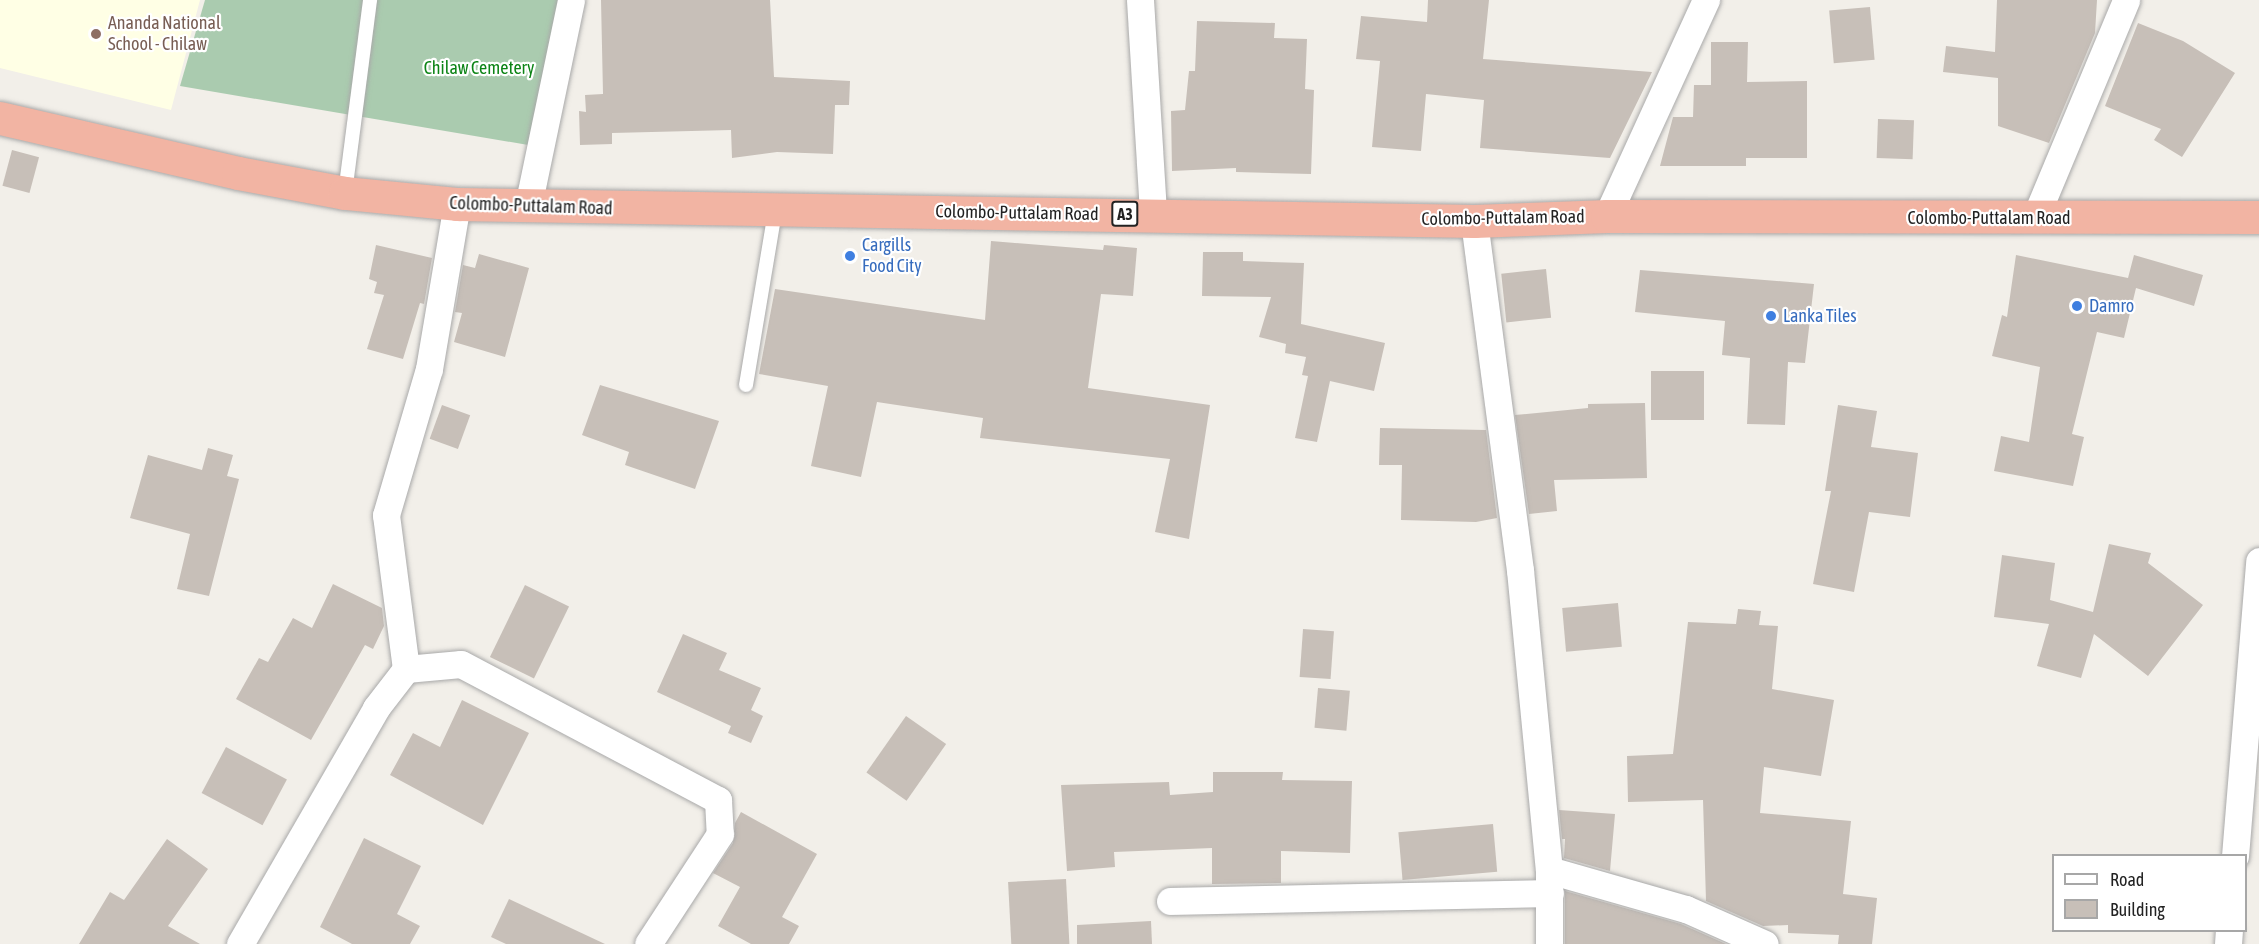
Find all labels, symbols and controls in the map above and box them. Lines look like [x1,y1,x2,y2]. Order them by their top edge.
place label: Ananda National School - Chilaw [108,13,221,56]
marker: Ananda National School - Chilaw [89,27,103,41]
park label: Chilaw Cemetery [424,57,534,79]
street label: Colombo-Puttalam Road [449,192,613,220]
street label: Colombo-Puttalam Road [935,201,1099,225]
road number: A3 [1110,201,1140,227]
street label: Colombo-Puttalam Road [1421,206,1585,230]
street label: Colombo-Puttalam Road [1907,207,2071,229]
place label: Cargills Food City [862,235,922,278]
marker: Cargills Food City [843,249,857,263]
place label: Damro [2089,295,2134,317]
marker: Damro [2070,299,2084,313]
place label: Lanka Tiles [1783,305,1857,327]
marker: Lanka Tiles [1764,309,1778,323]
legend [2052,854,2247,932]
text: Road [2110,869,2144,890]
text: Building [2110,899,2165,920]

